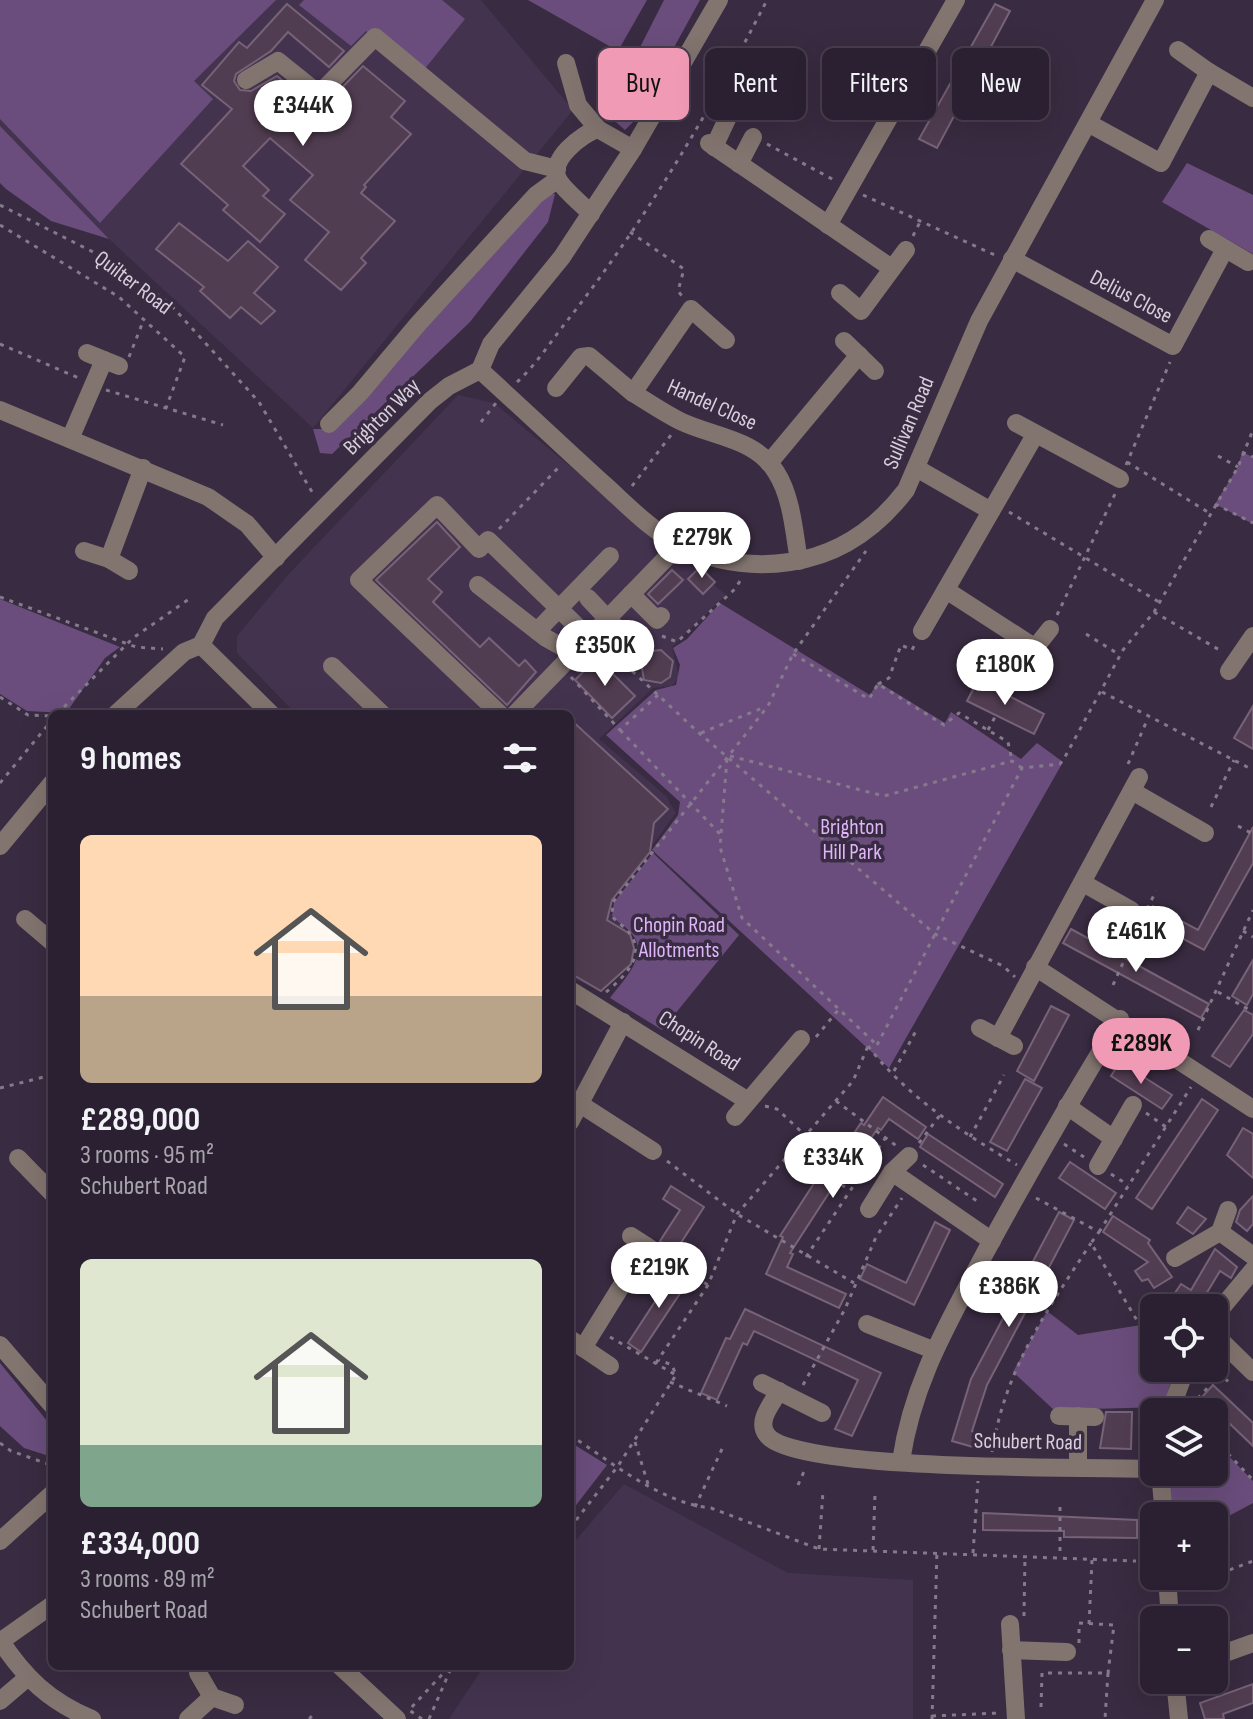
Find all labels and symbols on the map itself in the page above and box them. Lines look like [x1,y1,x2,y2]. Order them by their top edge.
pin: £344K [247,80,359,148]
street label: Quilter Road [89,245,177,321]
street label: Delius Close [1085,264,1177,330]
street label: Brighton Way [338,373,426,461]
street label: Handel Close [663,373,761,437]
street label: Sullivan Road [878,373,940,473]
pin: £279K [646,512,758,580]
pin: £350K [549,620,661,688]
pin: £180K [949,639,1061,707]
park label: Brighton Hill Park [820,814,884,866]
pin: £461K [1080,906,1192,974]
park label: Chopin Road Allotments [633,912,725,964]
street label: Chopin Road [653,1005,745,1077]
pin: £289K [1085,1018,1197,1086]
pin: £334K [777,1132,889,1200]
pin: £219K [603,1242,715,1310]
pin: £386K [953,1261,1065,1329]
street label: Schubert Road [974,1428,1082,1456]

